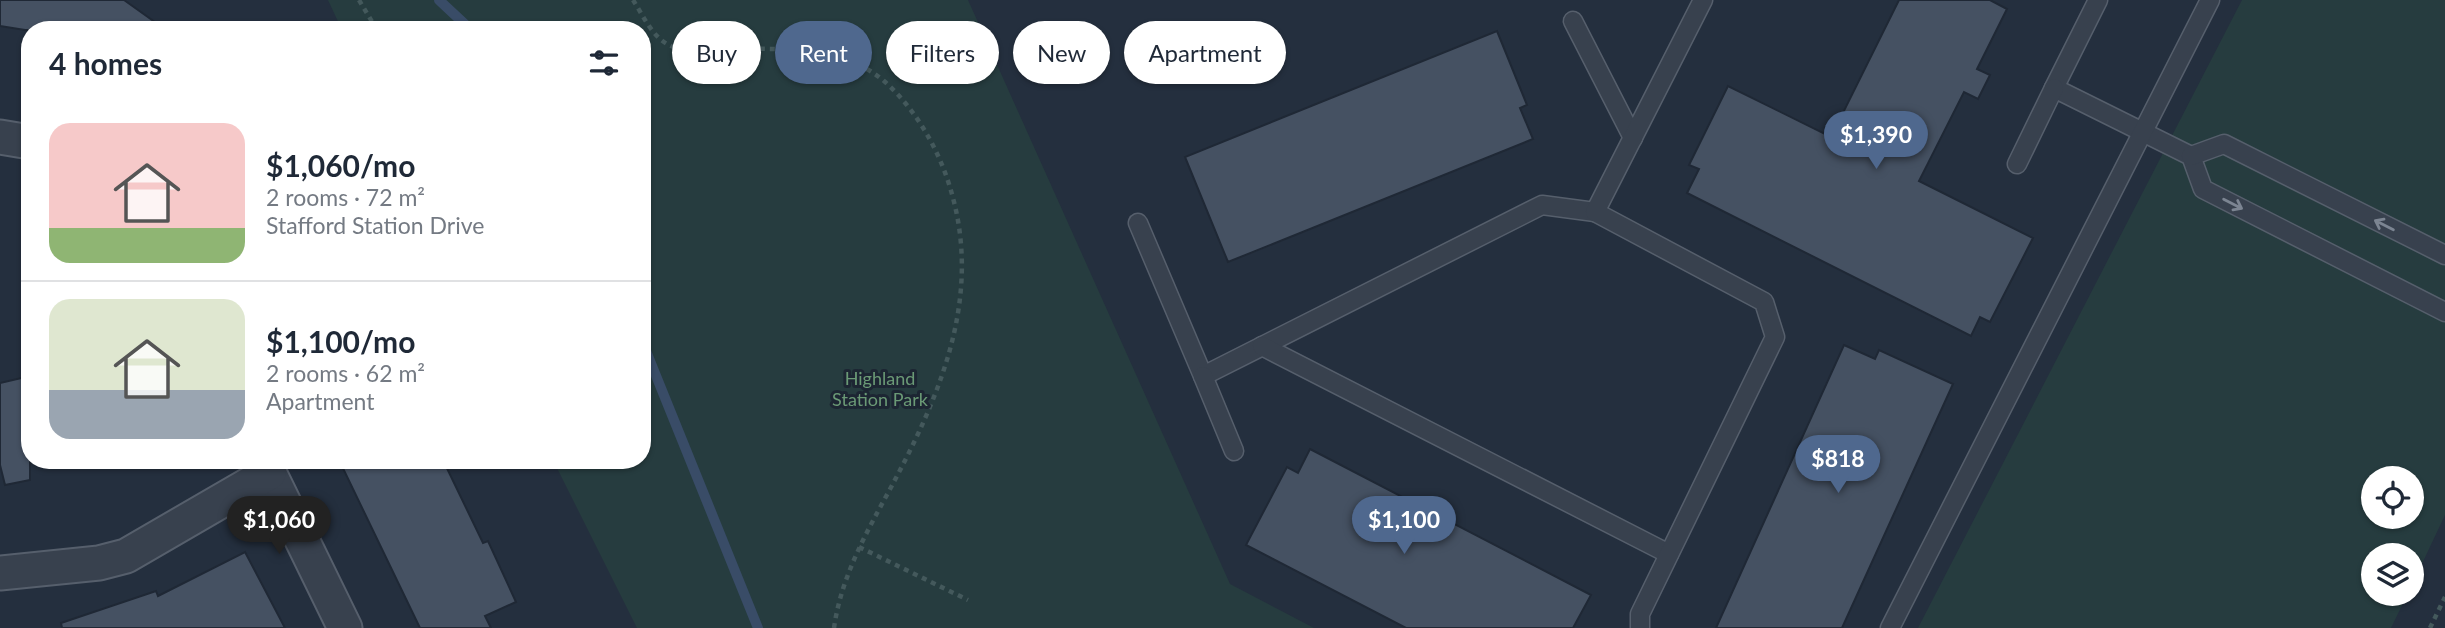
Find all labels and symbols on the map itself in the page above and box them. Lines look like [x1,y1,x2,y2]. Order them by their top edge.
pin: $1,390 [1819,111,1933,171]
one-way arrow [2222,197,2243,211]
one-way arrow [2374,217,2395,231]
park label: Highland Station Park [832,367,929,410]
pin: $818 [1797,435,1879,495]
pin: $1,060 [222,496,336,556]
pin: $1,100 [1347,496,1461,556]

